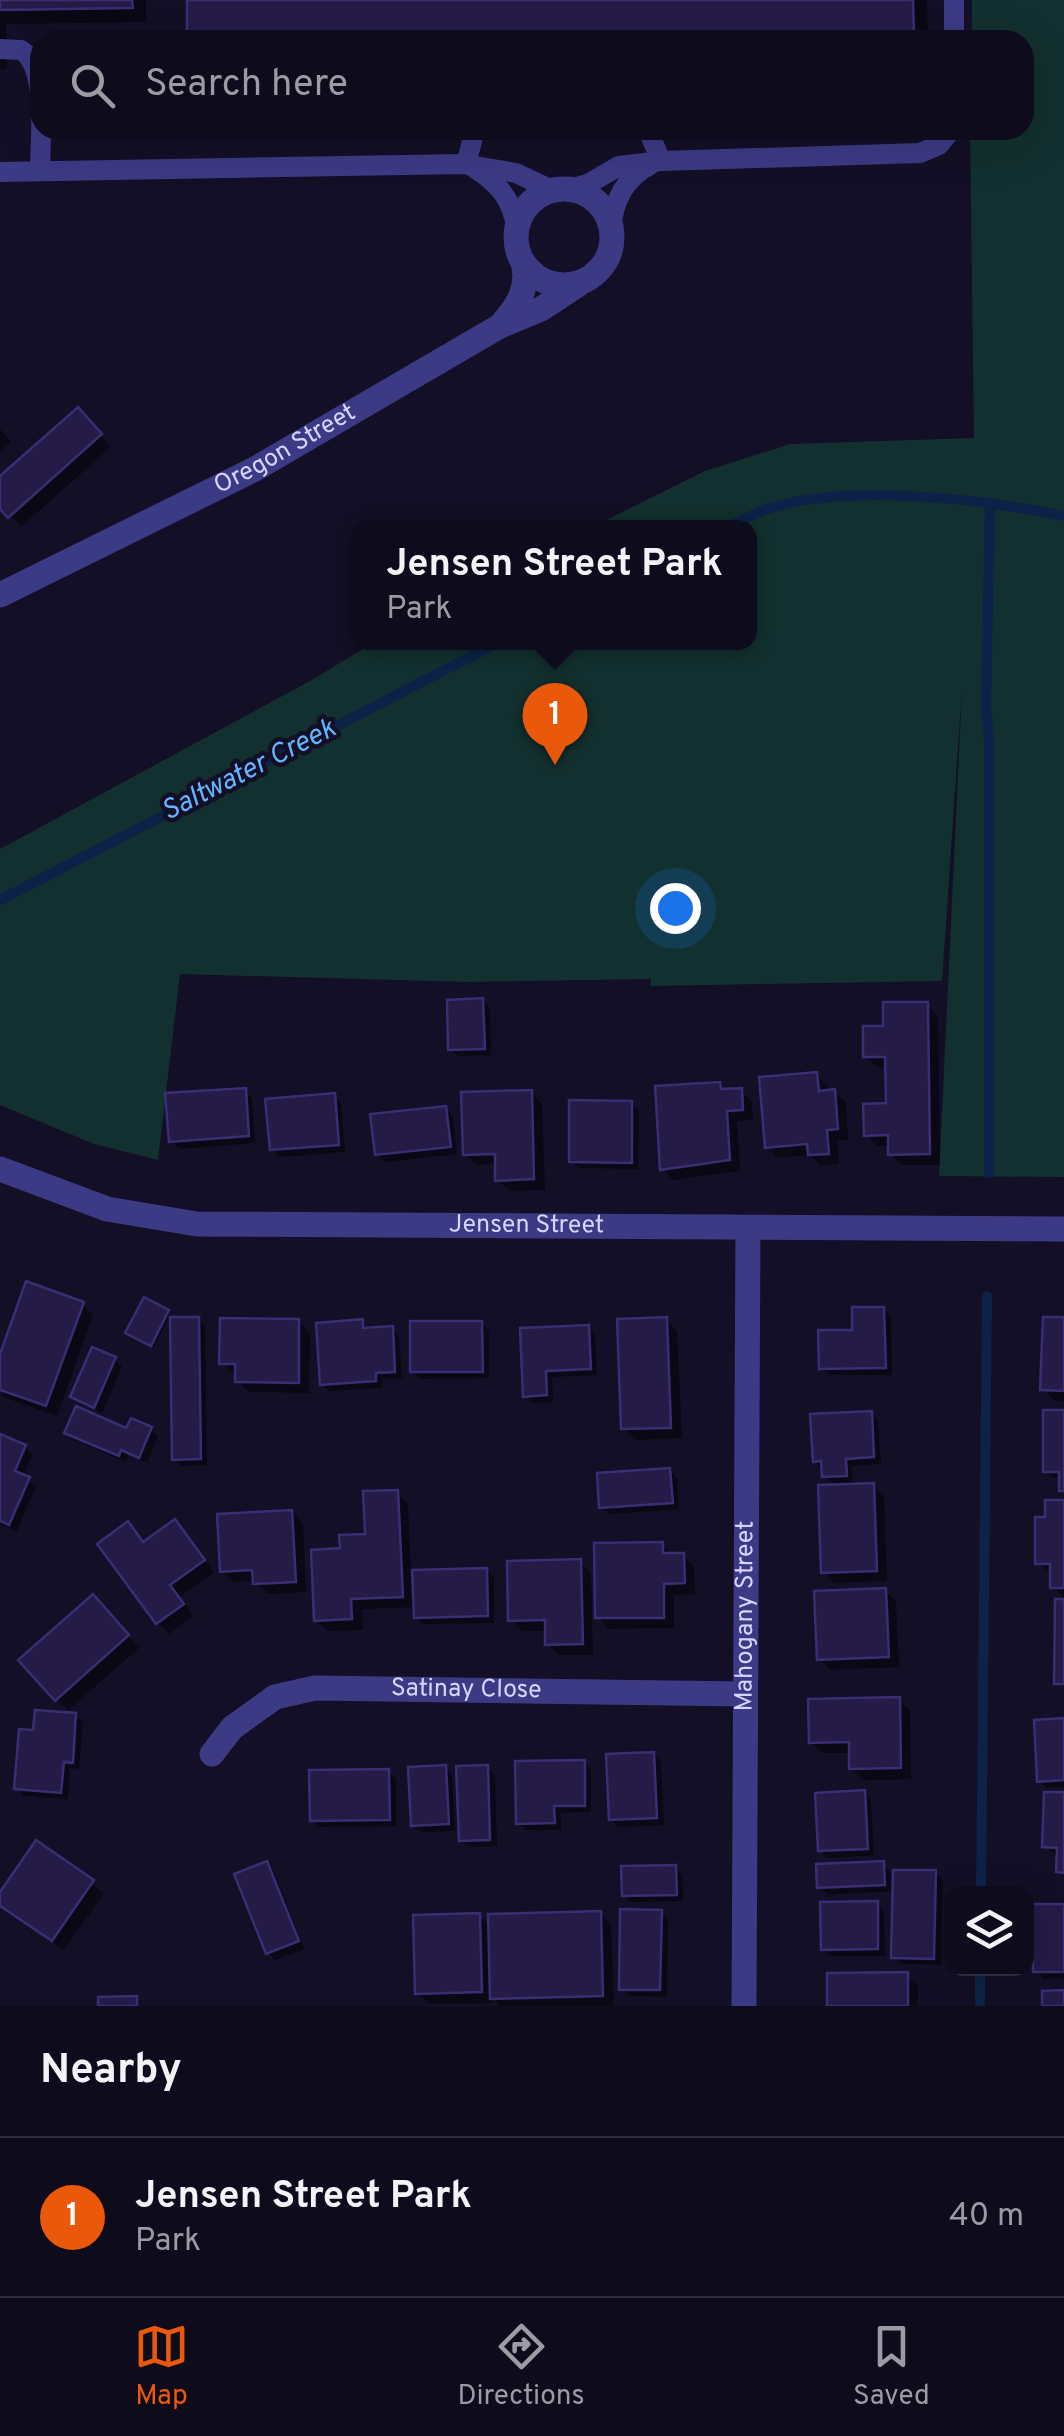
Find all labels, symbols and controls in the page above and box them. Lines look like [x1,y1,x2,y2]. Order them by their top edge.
search box [30,30,1034,140]
icon: search [65,58,120,113]
text: Search here [145,61,348,110]
street label: Oregon Street [209,397,362,503]
popup [352,520,757,650]
text: Jensen Street Park [386,541,723,590]
text: Park [386,590,452,630]
pin: 1 [522,682,588,765]
water label: Saltwater Creek [156,711,343,830]
your location [650,883,701,934]
street label: Jensen Street [449,1209,604,1242]
street label: Mahogany Street [730,1520,762,1712]
street label: Satinay Close [391,1673,542,1707]
map controls [944,1886,1034,1976]
button: layers [944,1886,1034,1976]
text: Nearby [40,2045,182,2098]
text: Jensen Street Park [135,2173,472,2222]
text: 1 [66,2197,79,2237]
text: 40 m [949,2197,1024,2237]
text: Park [135,2222,201,2262]
tab: Map [134,2319,189,2415]
tab: Directions [457,2319,585,2415]
tab: Saved [853,2319,930,2415]

